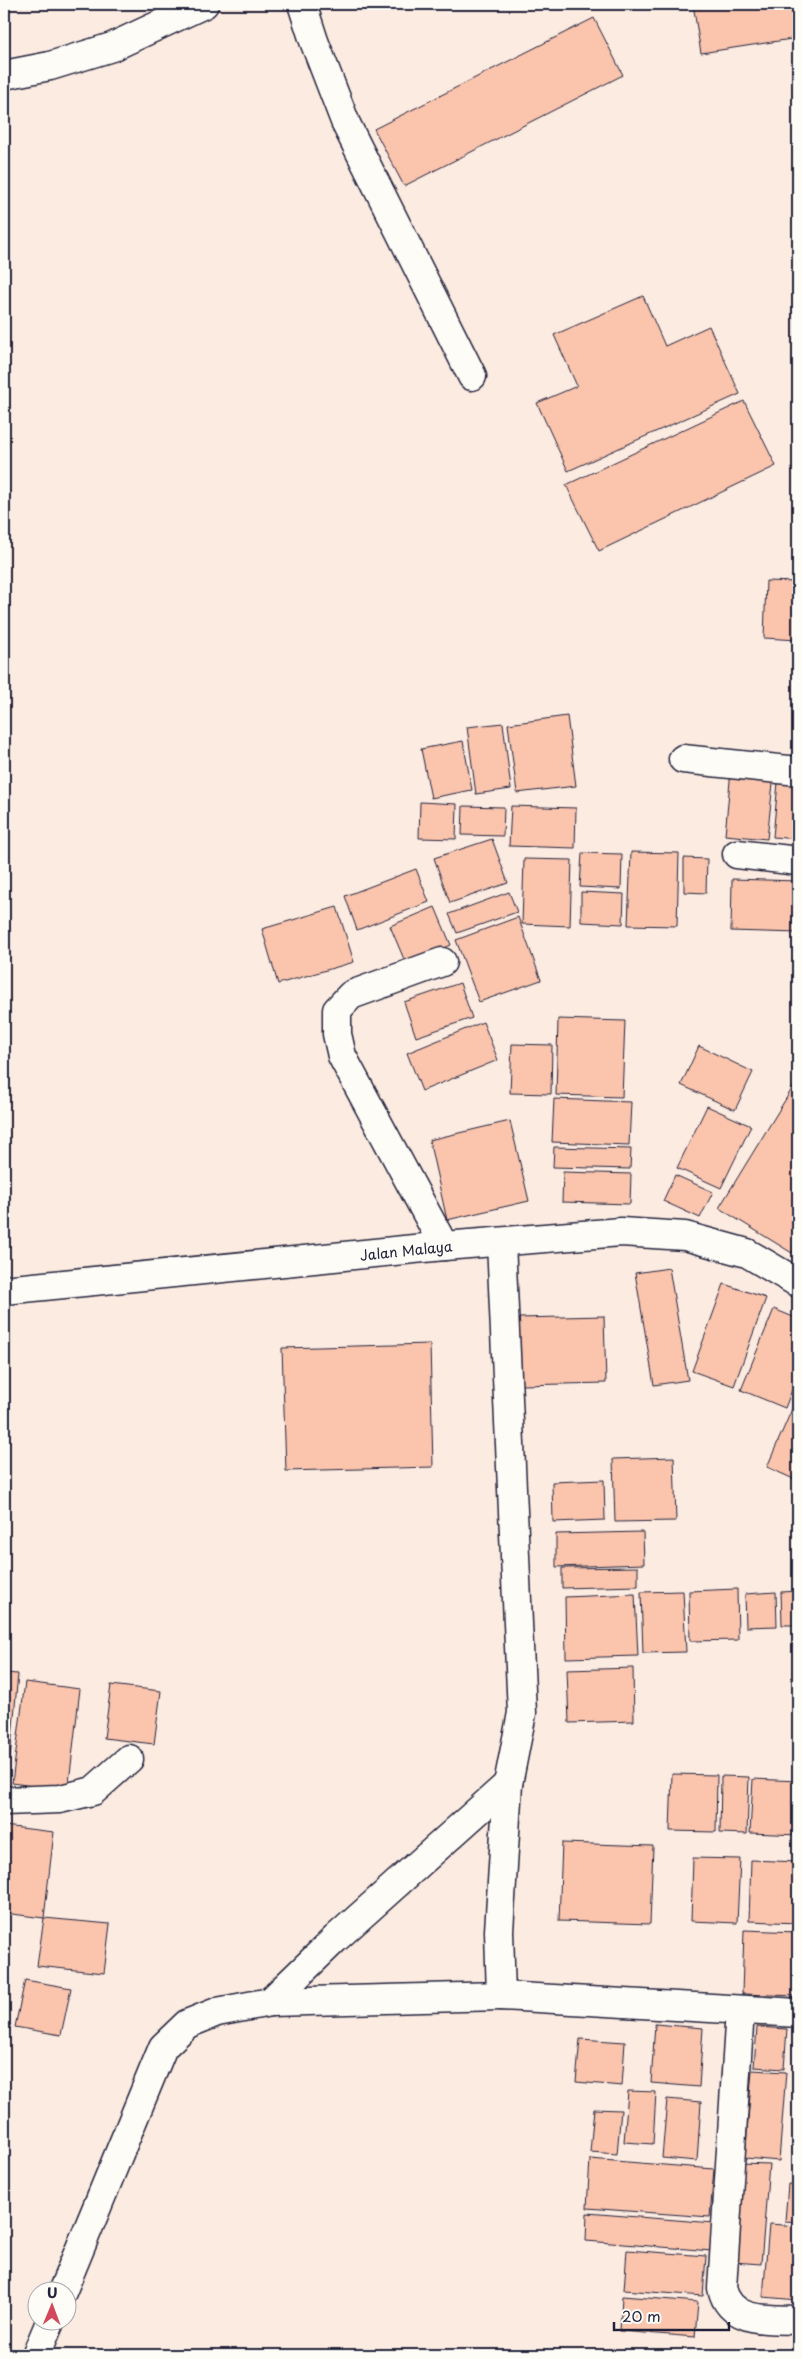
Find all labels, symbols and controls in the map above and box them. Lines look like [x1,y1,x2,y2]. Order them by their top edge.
street label: Jalan Malaya [359,1235,454,1266]
north arrow [28,2282,78,2332]
text: U [47,2282,58,2303]
scale bar [614,2299,730,2331]
text: 20 m [622,2304,661,2327]

